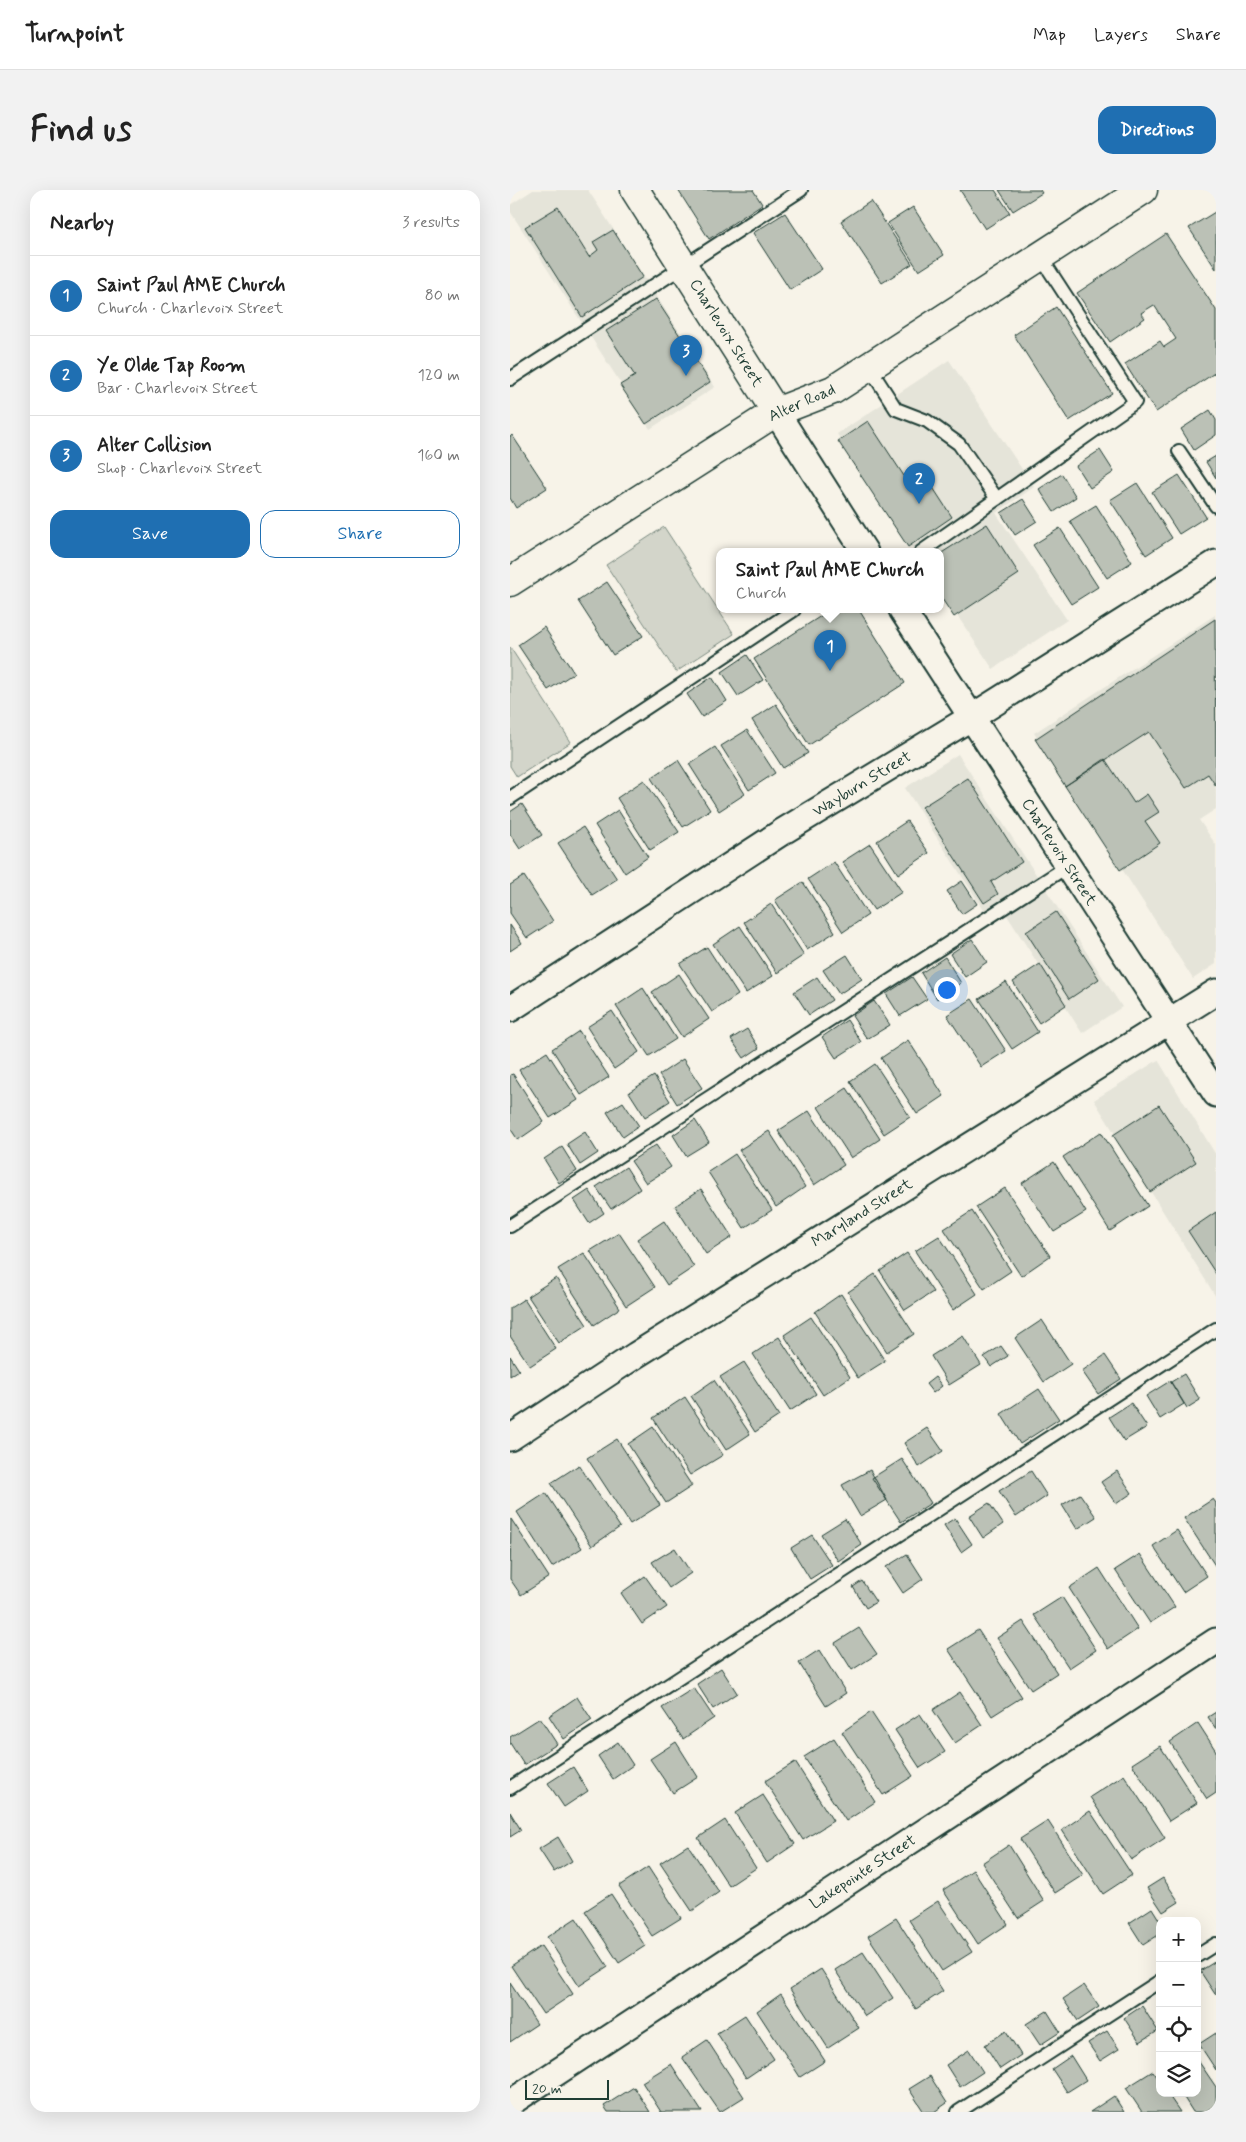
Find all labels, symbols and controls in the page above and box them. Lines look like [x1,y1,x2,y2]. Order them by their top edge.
text: Turnpoint [25,19,125,50]
text: Map [1033,23,1066,47]
text: Layers [1094,23,1148,47]
text: Share [1176,23,1221,47]
button: Directions [1098,106,1216,154]
text: Find us [30,107,132,153]
text: Nearby [50,209,114,237]
text: 3 results [402,212,460,233]
text: Saint Paul AME Church [97,273,285,298]
street label: Charlevoix Street [684,275,768,391]
text: 1 [62,285,70,306]
text: 80 m [425,285,460,306]
text: Church · Charlevoix Street [97,298,284,319]
pin: 3 [670,335,702,376]
text: Ye Olde Tap Room [97,353,246,378]
text: 2 [62,365,70,386]
text: 120 m [418,365,460,386]
text: Bar · Charlevoix Street [97,378,258,399]
street label: Alter Road [765,379,839,427]
text: Alter Collision [97,433,212,458]
text: 3 [62,445,70,466]
text: 160 m [417,445,460,466]
text: Shop · Charlevoix Street [97,458,262,479]
pin: 2 [903,463,935,504]
button: Save [50,510,250,558]
button: Share [260,510,460,558]
popup [716,548,944,613]
text: Saint Paul AME Church [736,558,924,583]
text: Church [736,583,786,604]
pin: 1 [814,630,846,671]
street label: Wayburn Street [809,746,916,822]
street label: Charlevoix Street [1017,794,1102,910]
your location [934,977,960,1003]
street label: Maryland Street [807,1173,917,1252]
street label: Lakepointe Street [806,1830,921,1914]
map controls [1156,1917,1201,2097]
button: + [1156,1917,1201,1962]
button: − [1156,1962,1201,2007]
button: locate [1156,2007,1201,2052]
button: layers [1156,2052,1201,2097]
scale bar [525,2077,609,2100]
text: 20 m [532,2080,562,2098]

